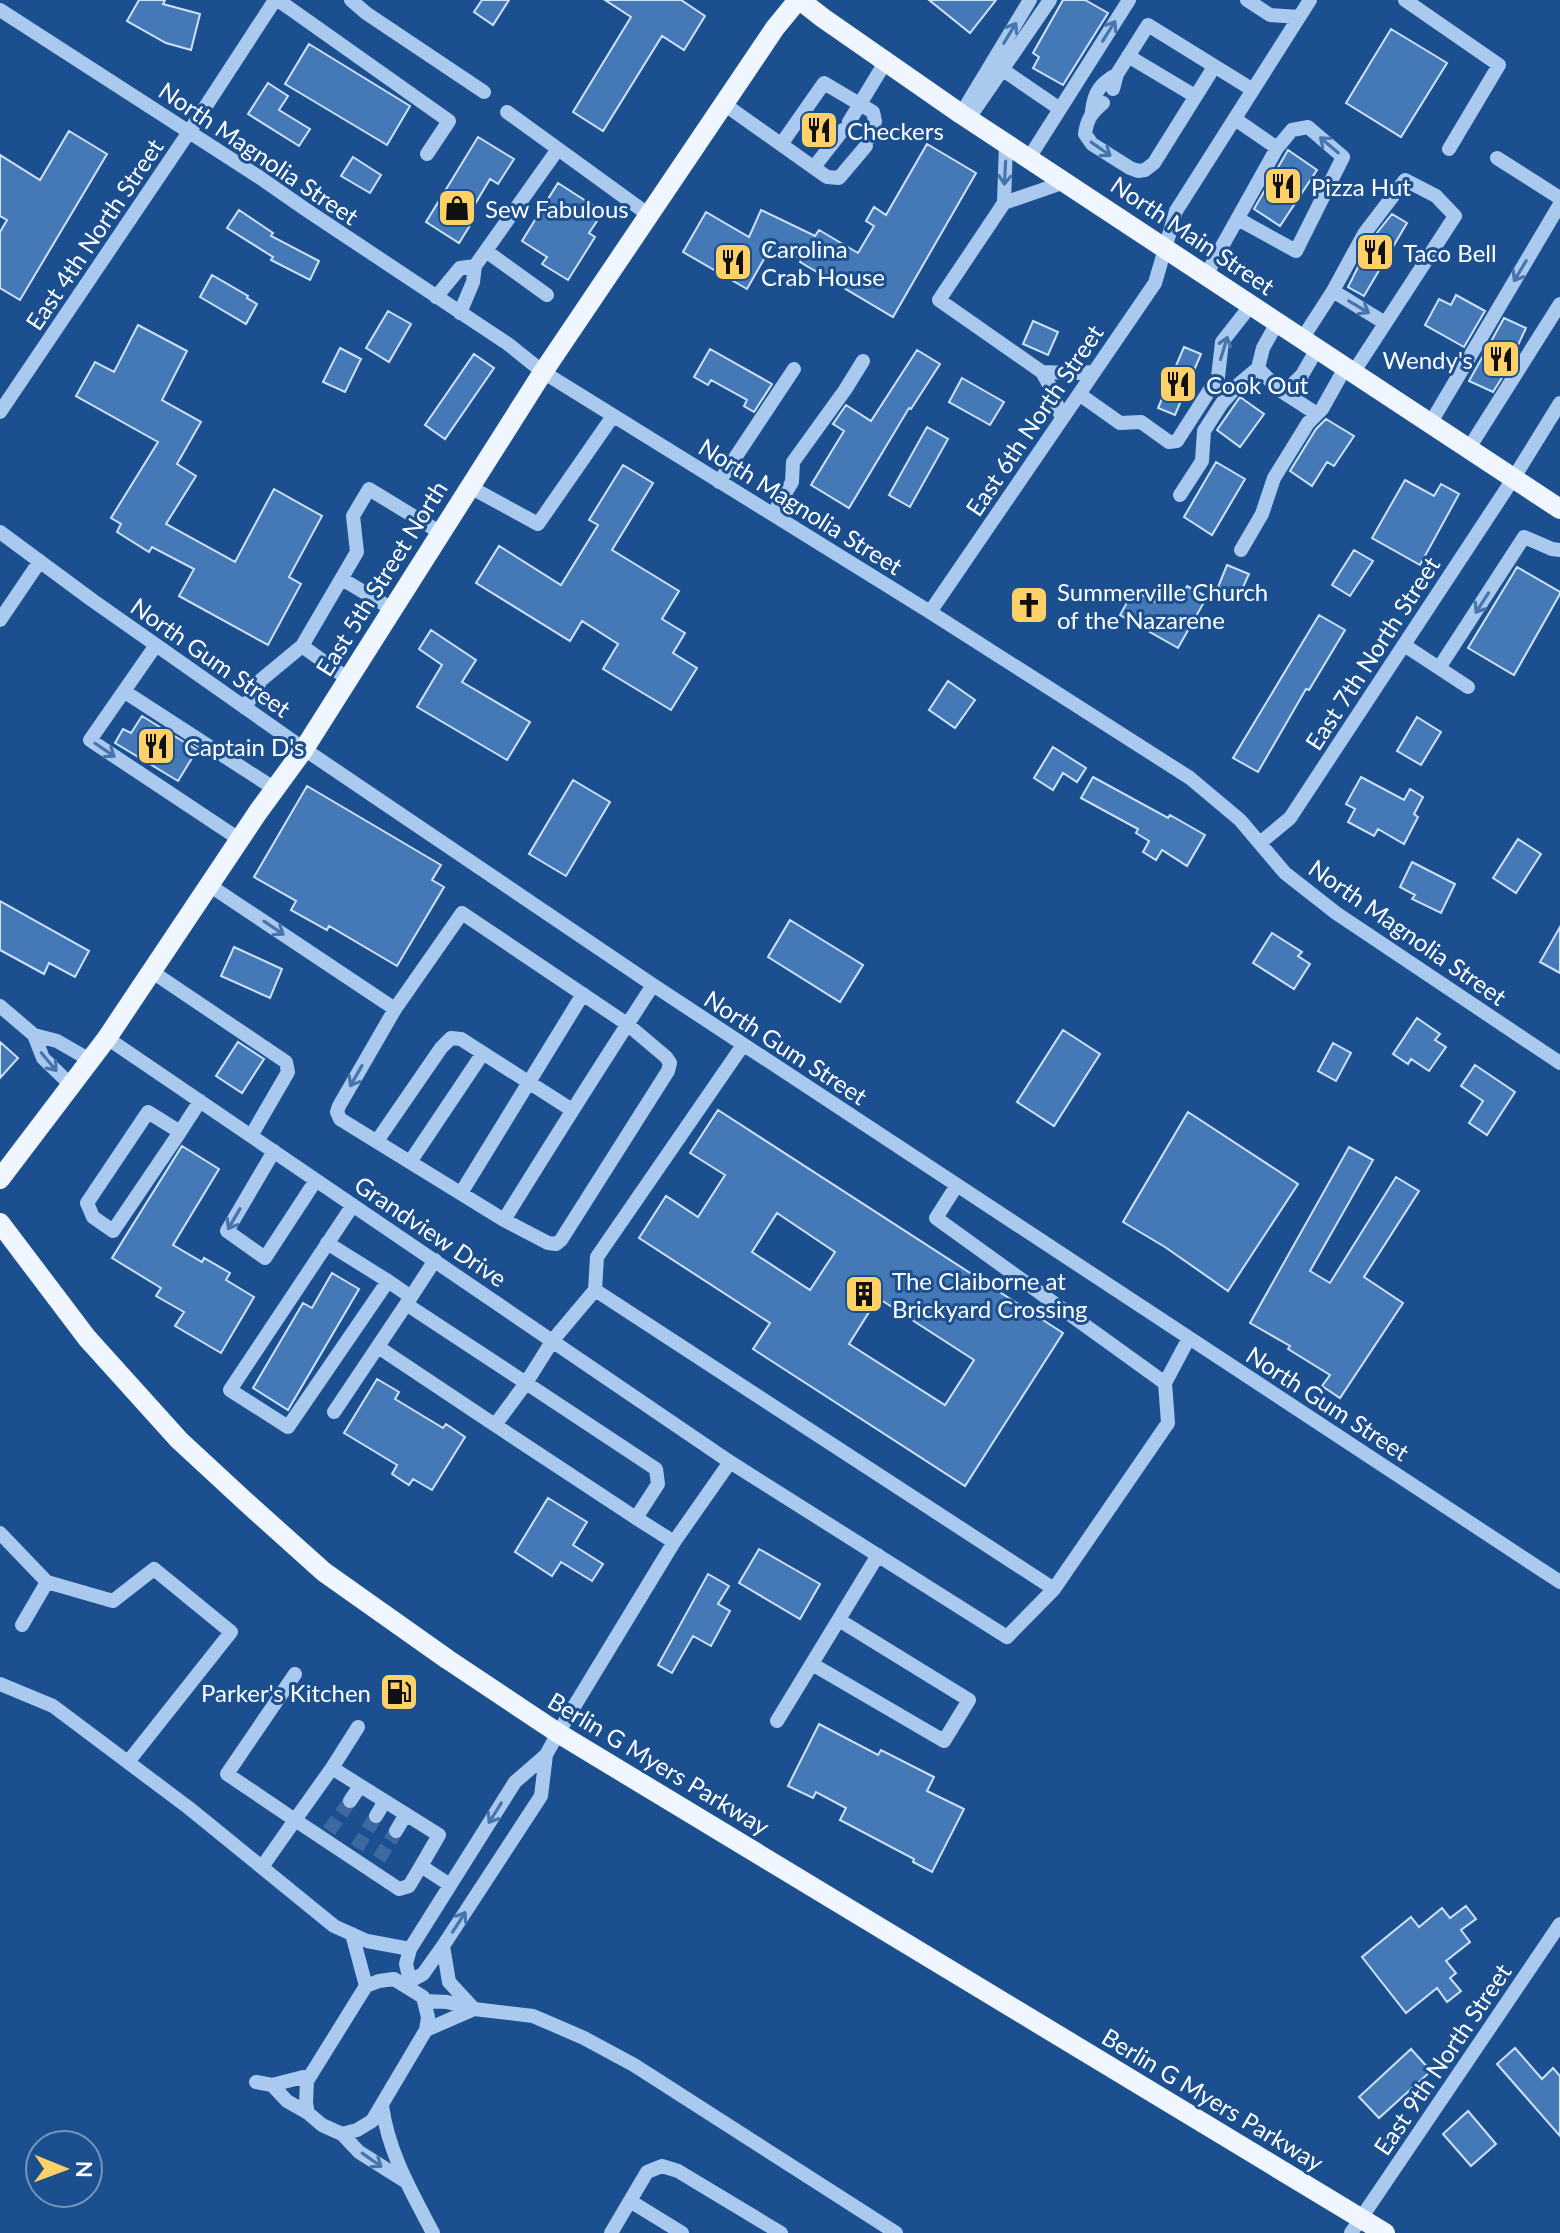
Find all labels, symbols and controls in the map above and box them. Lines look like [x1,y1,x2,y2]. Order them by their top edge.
one-way arrow [1102,20,1118,43]
one-way arrow [1002,22,1018,45]
street label: North Magnolia Street [154,75,365,231]
restaurant icon: Checkers [798,109,840,151]
place label: Checkers [847,116,944,145]
street label: East 4th North Street [19,133,169,335]
one-way arrow [1319,136,1340,154]
one-way arrow [1090,141,1112,157]
one-way arrow [998,159,1013,186]
restaurant icon: Pizza Hut [1262,165,1304,207]
street label: North Main Street [1106,170,1281,301]
place label: Pizza Hut [1311,172,1411,201]
shop icon: Sew Fabulous [436,187,478,229]
place label: Sew Fabulous [485,194,629,223]
restaurant icon: Taco Bell [1354,231,1396,273]
place label: Carolina Crab House [761,234,885,291]
place label: Taco Bell [1403,238,1497,267]
restaurant icon: Carolina Crab House [712,241,754,283]
one-way arrow [1512,259,1528,282]
one-way arrow [1347,300,1370,316]
street label: East 6th North Street [959,319,1109,521]
one-way arrow [1218,336,1232,361]
restaurant icon: Wendy's [1480,338,1522,380]
place label: Wendy's [1383,345,1473,374]
restaurant icon: Cook Out [1157,363,1199,405]
place label: Cook Out [1206,370,1309,399]
street label: North Magnolia Street [694,432,908,581]
street label: East 5th Street North [309,475,453,681]
street label: East 7th North Street [1299,551,1446,755]
place label: Summerville Church of the Nazarene [1057,577,1268,634]
church icon: Summerville Church of the Nazarene [1008,584,1050,626]
street label: North Gum Street [126,591,297,723]
one-way arrow [1473,591,1489,614]
restaurant icon: Captain D's [135,725,177,767]
place label: Captain D's [184,732,304,761]
one-way arrow [94,742,116,758]
street label: North Magnolia Street [1304,853,1513,1011]
one-way arrow [262,920,284,937]
street label: North Gum Street [699,984,873,1111]
one-way arrow [40,1052,58,1072]
one-way arrow [348,1064,364,1087]
street label: Grandview Drive [349,1169,513,1293]
one-way arrow [226,1207,242,1230]
place label: The Claiborne at Brickyard Crossing [892,1266,1088,1323]
building icon: The Claiborne at Brickyard Crossing [843,1273,885,1315]
street label: North Gum Street [1241,1340,1415,1467]
fuel station icon: Parker's Kitchen [378,1671,420,1713]
place label: Parker's Kitchen [201,1678,371,1707]
street label: Berlin G Myers Parkway [543,1685,775,1841]
one-way arrow [487,1801,504,1823]
one-way arrow [450,1912,467,1934]
street label: East 9th North Street [1367,1958,1517,2160]
street label: Berlin G Myers Parkway [1097,2021,1329,2177]
north arrow [24,2129,104,2209]
one-way arrow [360,2152,382,2168]
text: N [71,2161,98,2178]

